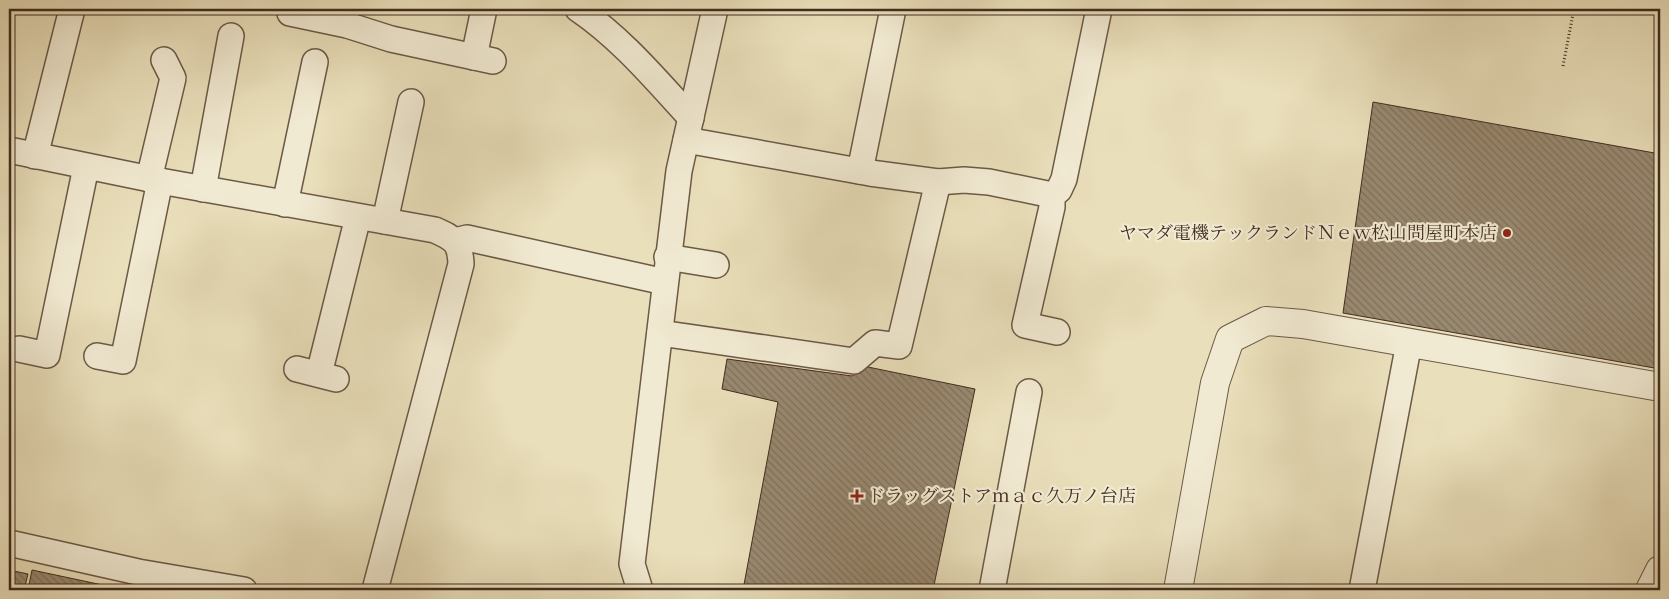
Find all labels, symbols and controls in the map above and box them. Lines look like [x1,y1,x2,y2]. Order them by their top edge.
place label: ヤマダ電機テックランドＮｅｗ松山問屋町本店 [1119,222,1497,245]
marker: ヤマダ電機テックランドＮｅｗ松山問屋町本店 [1501,227,1513,239]
place label: ドラッグストアｍａｃ久万ノ台店 [867,485,1136,508]
marker: ドラッグストアｍａｃ久万ノ台店 [851,490,863,502]

